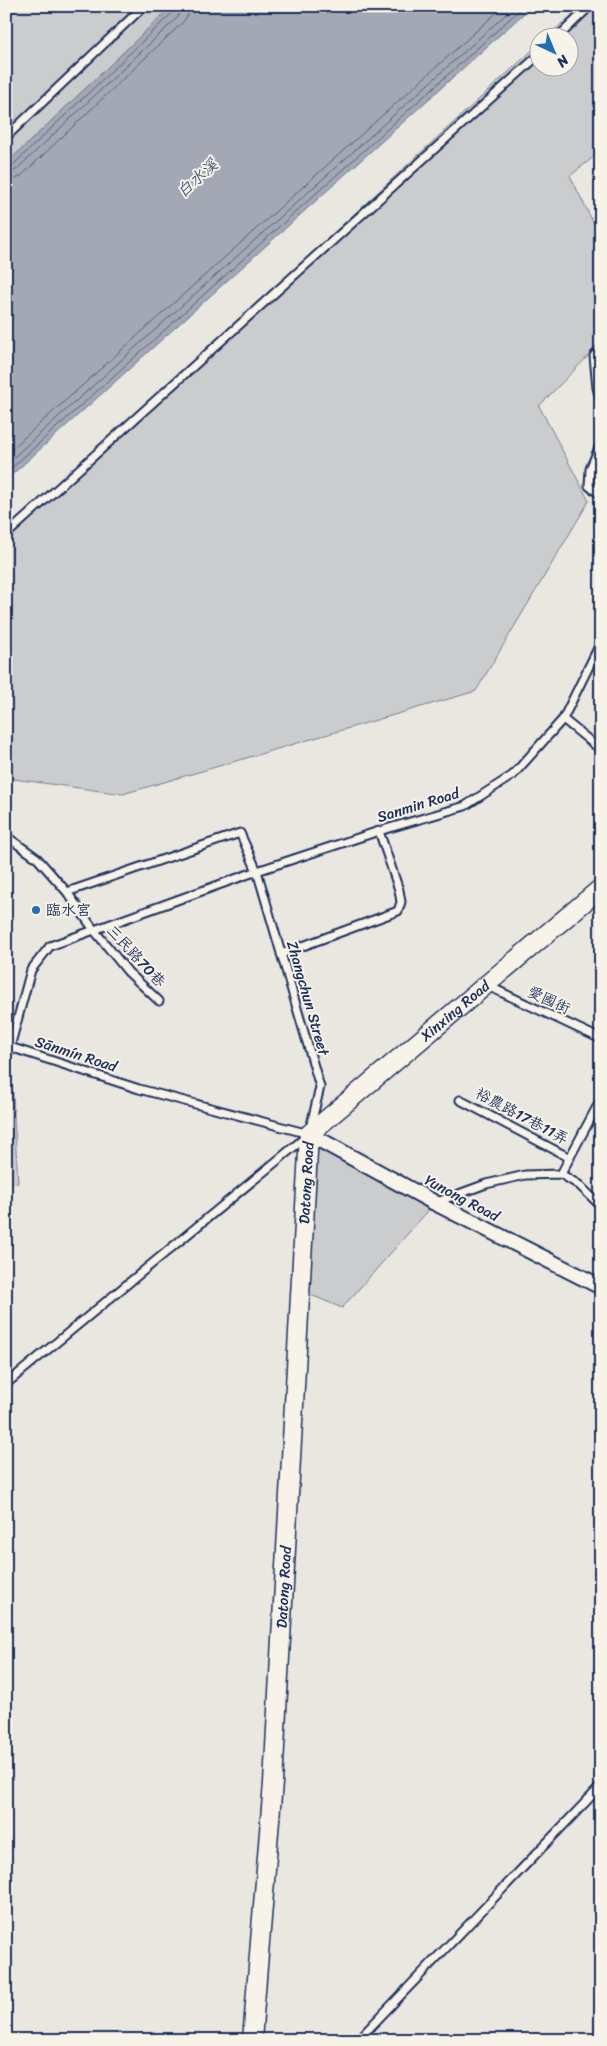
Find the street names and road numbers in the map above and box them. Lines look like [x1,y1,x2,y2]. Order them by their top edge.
street label: Sanmin Road [374,780,463,830]
street label: 三民路70巷 [100,919,172,993]
street label: Zhangchun Street [279,937,337,1059]
street label: Xinxing Road [414,973,497,1049]
street label: 愛國街 [523,979,575,1021]
street label: Sānmín Road [32,1029,121,1080]
street label: 裕農路17巷11弄 [470,1080,574,1152]
street label: Datong Road [291,1140,322,1225]
street label: Yunong Road [420,1167,505,1229]
street label: Datong Road [269,1544,299,1629]

